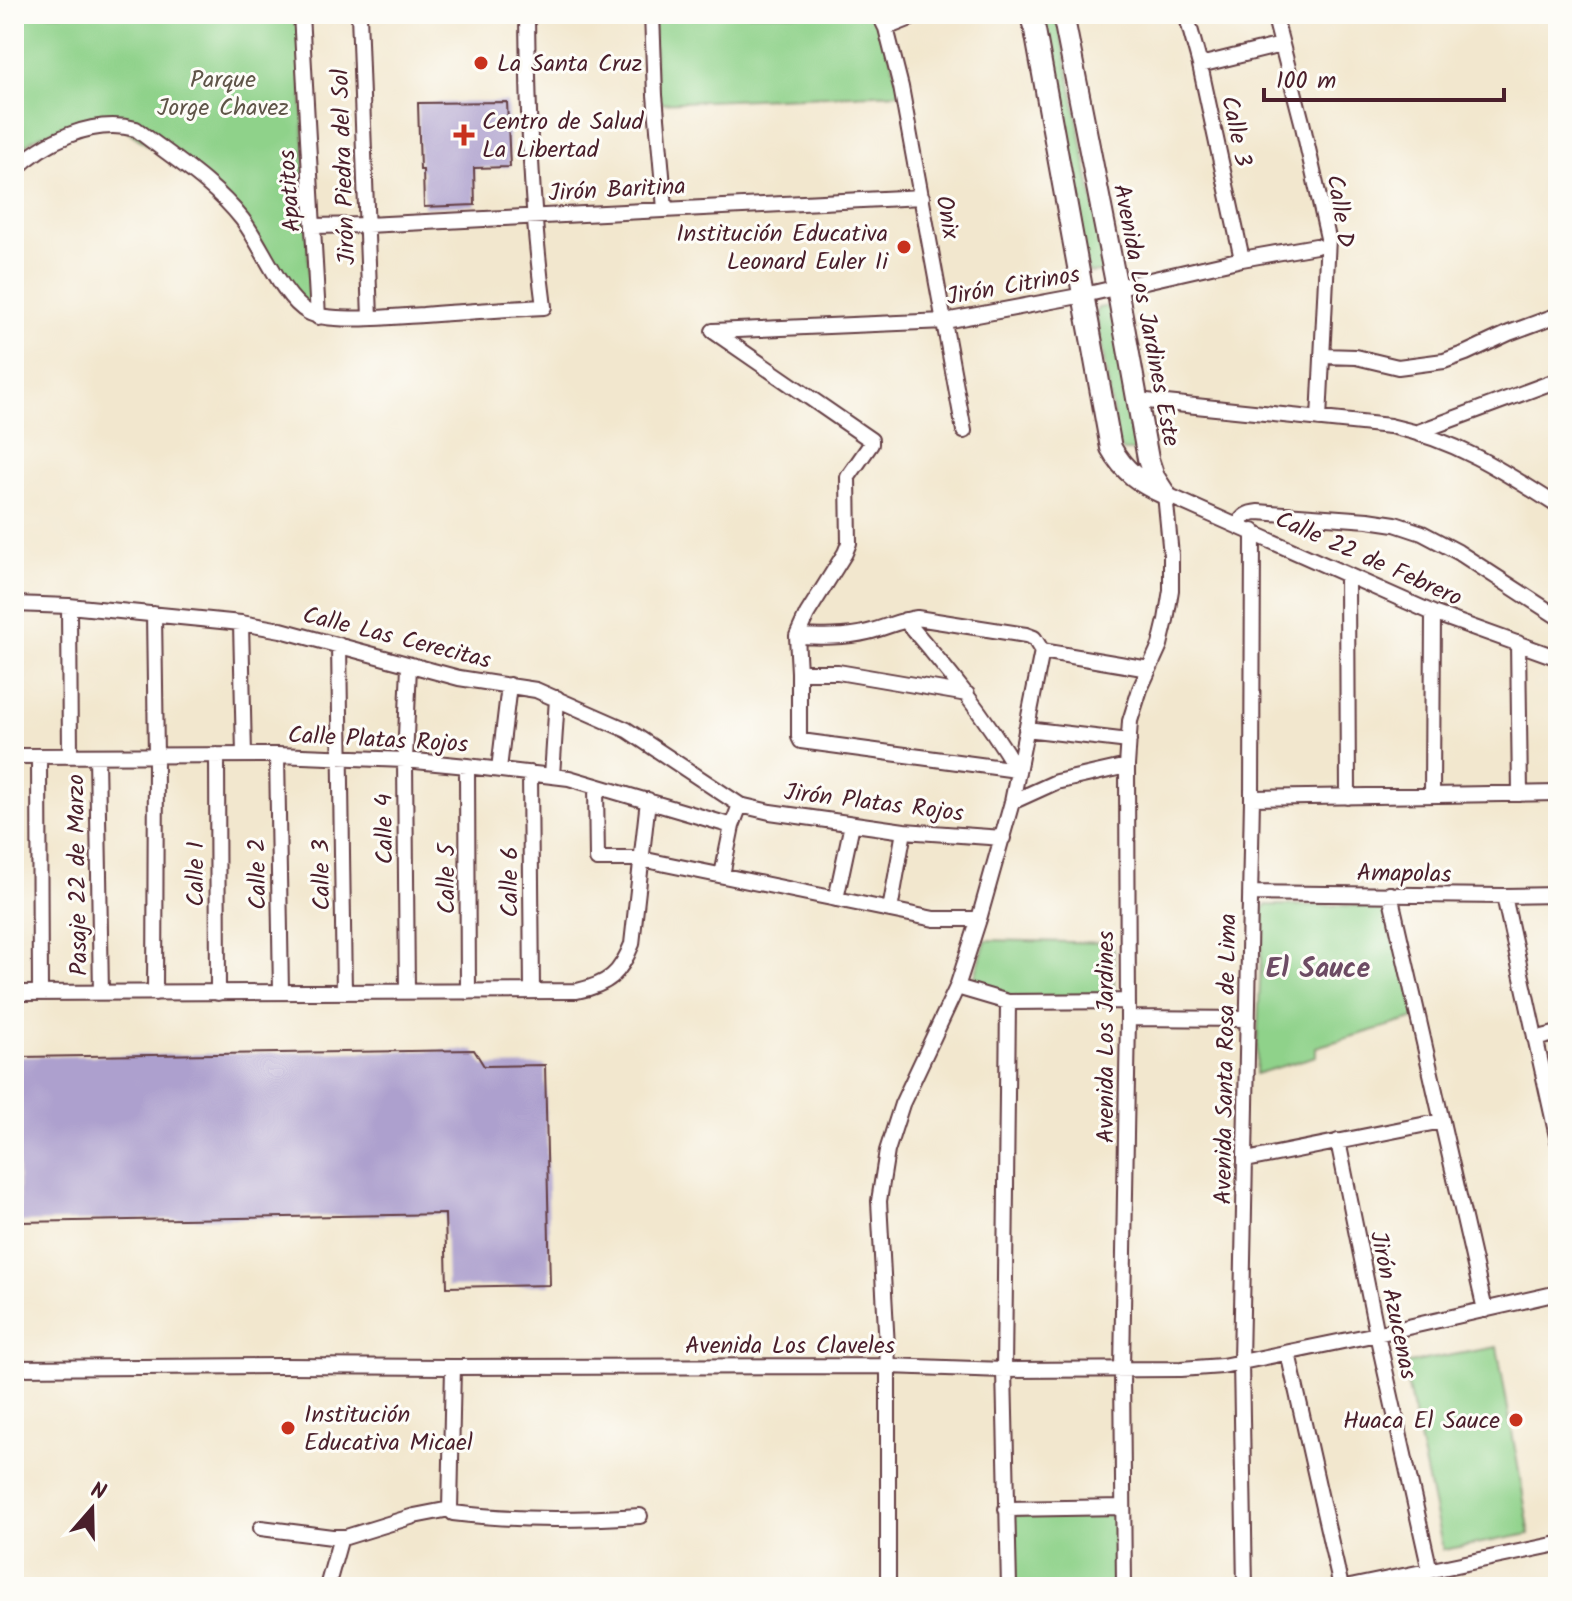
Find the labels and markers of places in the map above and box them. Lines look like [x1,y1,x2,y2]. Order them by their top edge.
place label: La Santa Cruz [497,45,642,84]
marker: La Santa Cruz [472,54,490,72]
place label: Centro de Salud La Libertad [482,103,645,170]
marker: Centro de Salud La Libertad [453,124,475,146]
place label: Institución Educativa Leonard Euler Ii [676,215,889,282]
marker: Institución Educativa Leonard Euler Ii [895,238,913,256]
place label: Institución Educativa Micael [304,1396,473,1463]
place label: Huaca El Sauce [1343,1402,1500,1441]
marker: Huaca El Sauce [1507,1411,1525,1429]
marker: Institución Educativa Micael [279,1419,297,1437]

